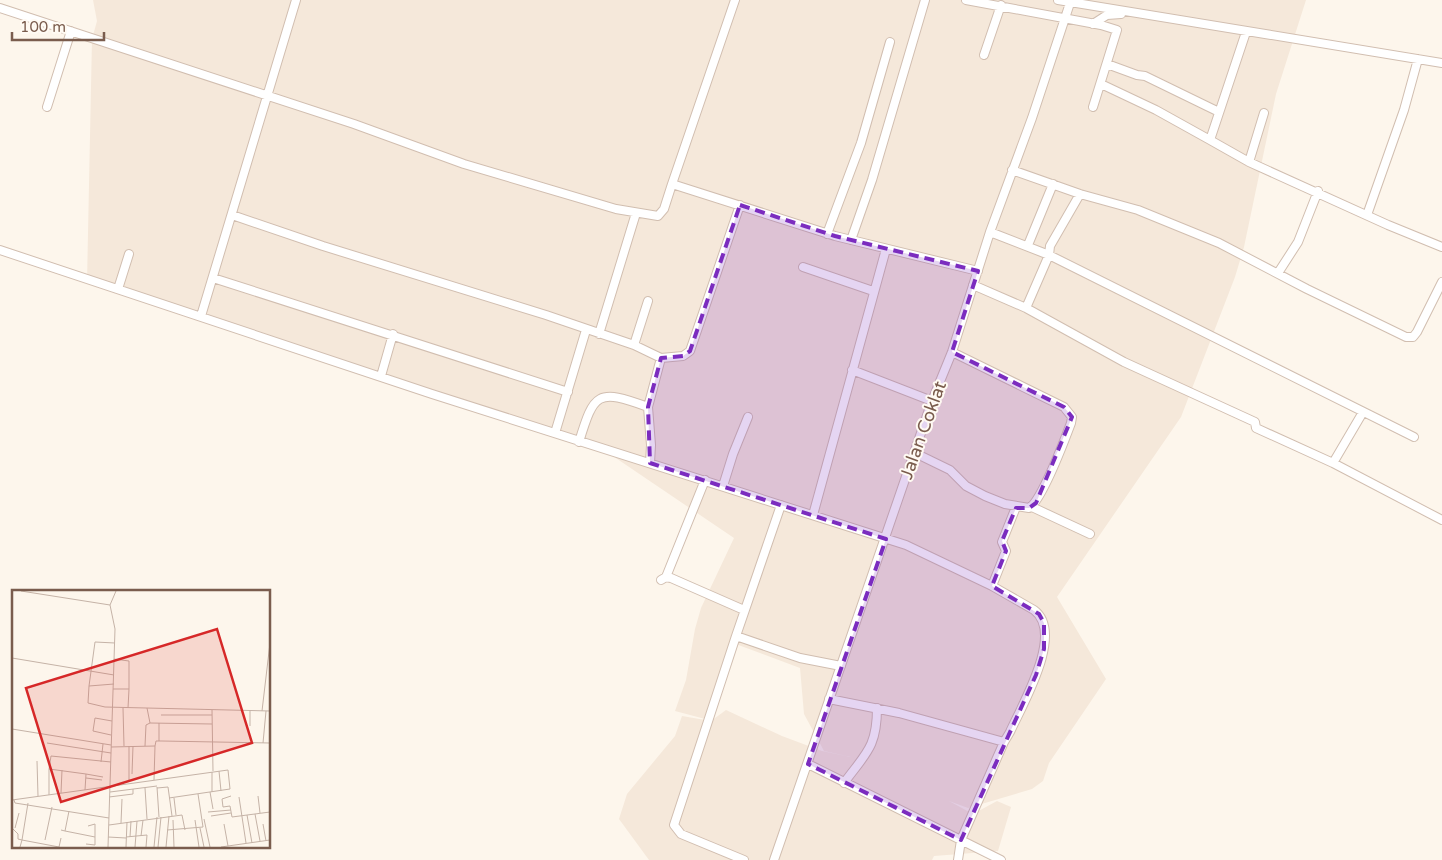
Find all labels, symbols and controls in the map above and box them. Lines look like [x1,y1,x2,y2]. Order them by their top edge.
scale bar [12,10,105,42]
text: 100 m [20,18,66,36]
street label: Jalan Coklat [895,378,951,482]
inset map [12,590,270,848]

